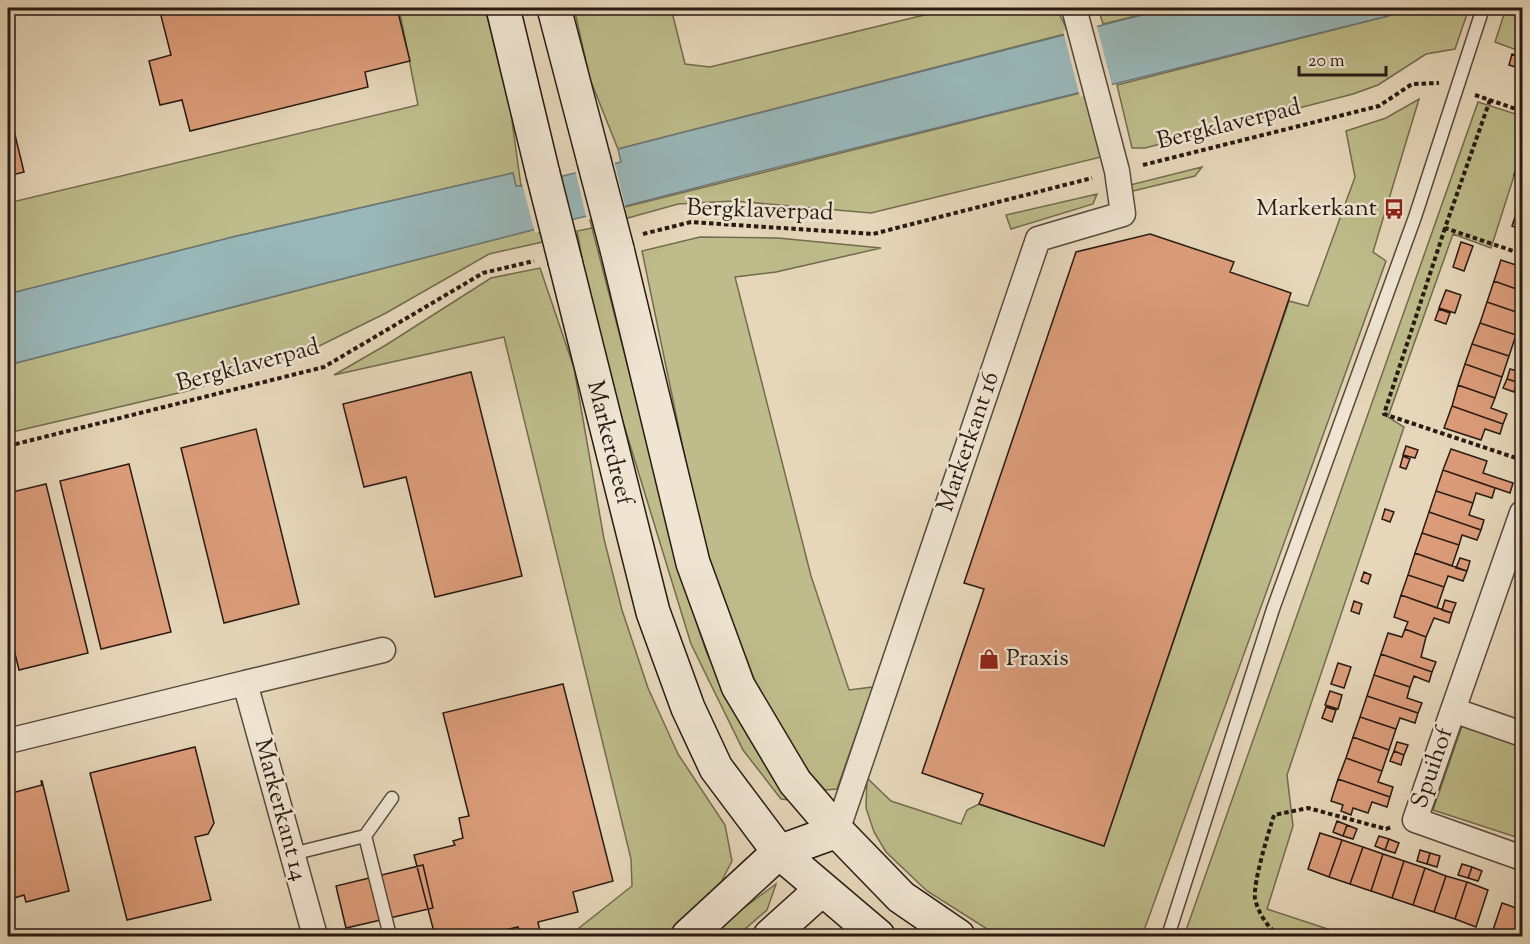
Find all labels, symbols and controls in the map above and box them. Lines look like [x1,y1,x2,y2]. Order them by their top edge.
scale bar [1299,39,1386,77]
text: 20 m [1308,49,1345,75]
street label: Bergklaverpad [1153,91,1305,159]
street label: Bergklaverpad [686,191,835,231]
place label: Markerkant [1256,192,1377,226]
bus stop icon: Markerkant [1382,197,1406,221]
street label: Bergklaverpad [173,330,324,401]
street label: Markerkant 16 [929,368,1009,516]
street label: Markerdreef [577,377,641,511]
place label: Praxis [1006,642,1069,676]
shop icon: Praxis [977,647,1001,671]
street label: Spuihof [1403,721,1463,813]
street label: Markerkant 14 [245,735,315,885]

